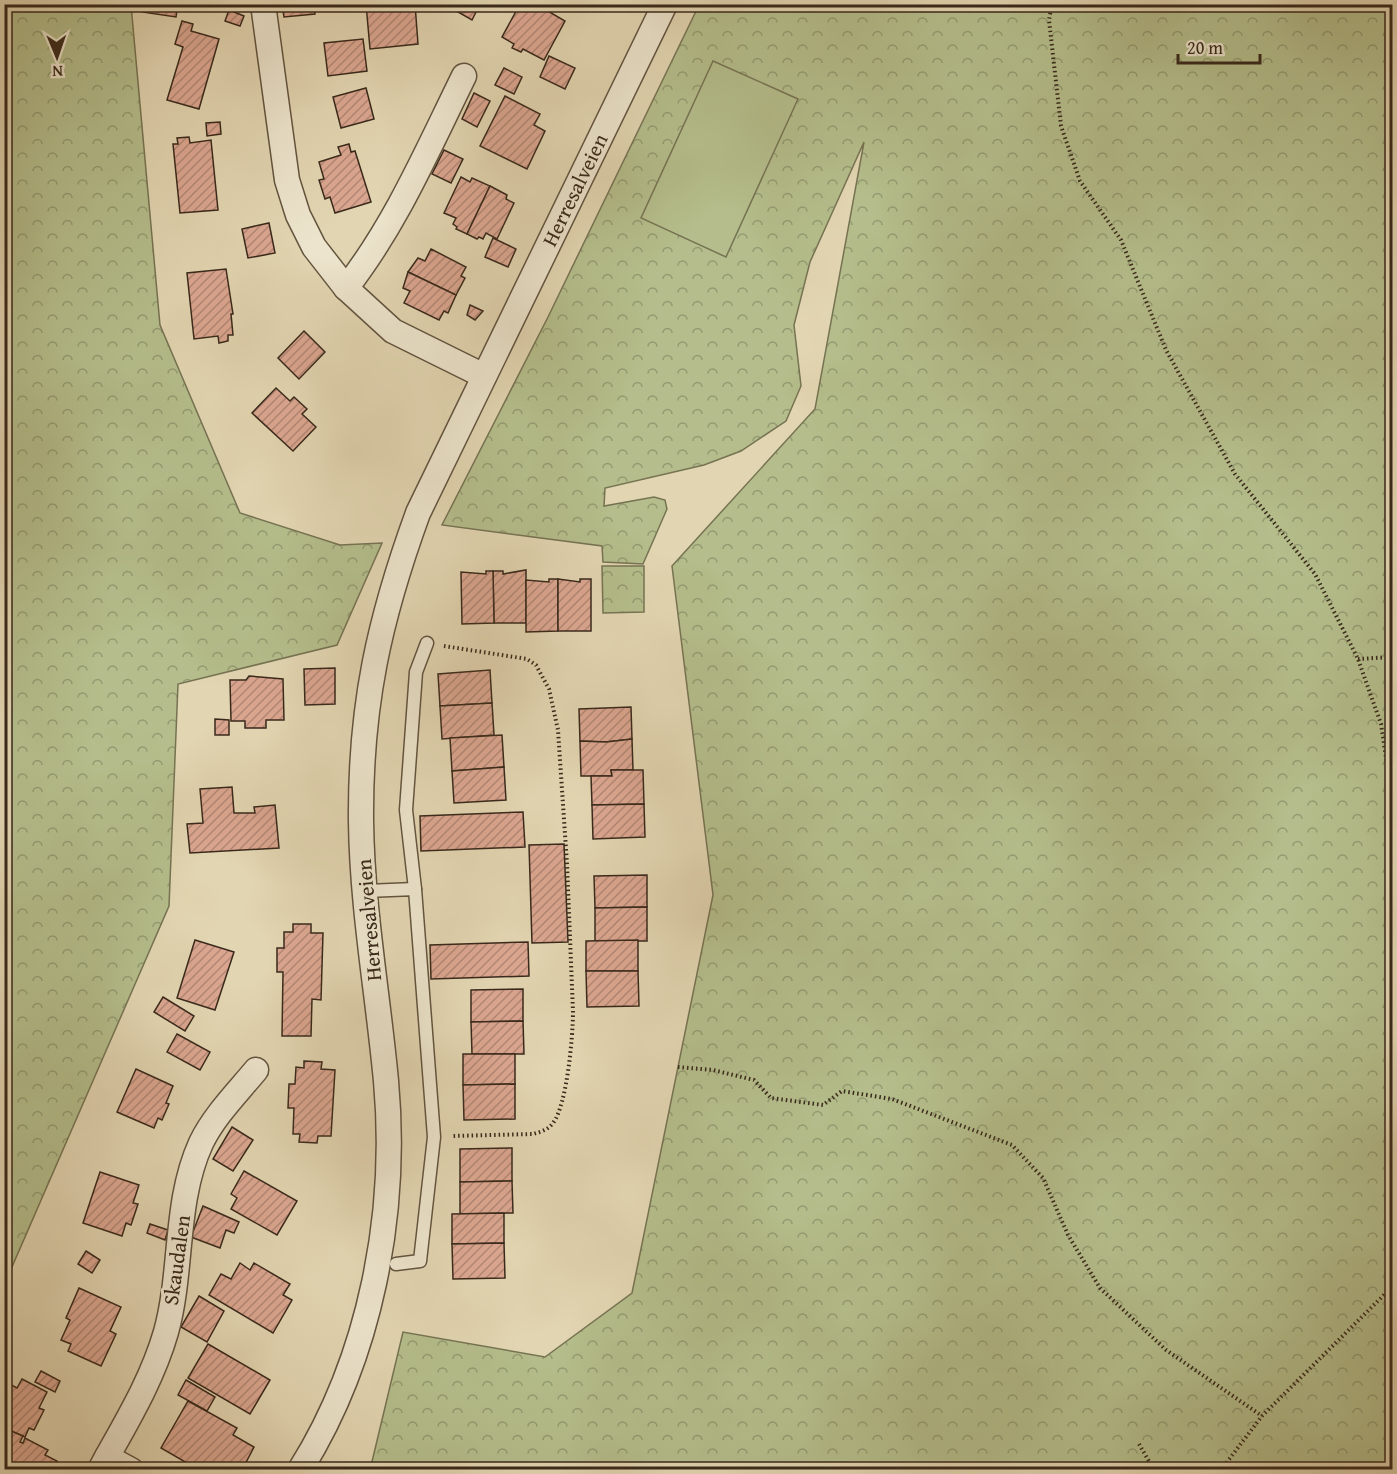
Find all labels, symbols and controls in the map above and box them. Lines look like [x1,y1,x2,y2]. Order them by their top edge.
north arrow [27,27,87,87]
scale bar [1178,27,1260,65]
text: 20 m [1187,34,1223,61]
text: N [51,60,63,84]
street label: Herresalveien [534,128,615,251]
street label: Herresalveien [348,858,389,982]
street label: Skaudalen [155,1213,198,1307]

